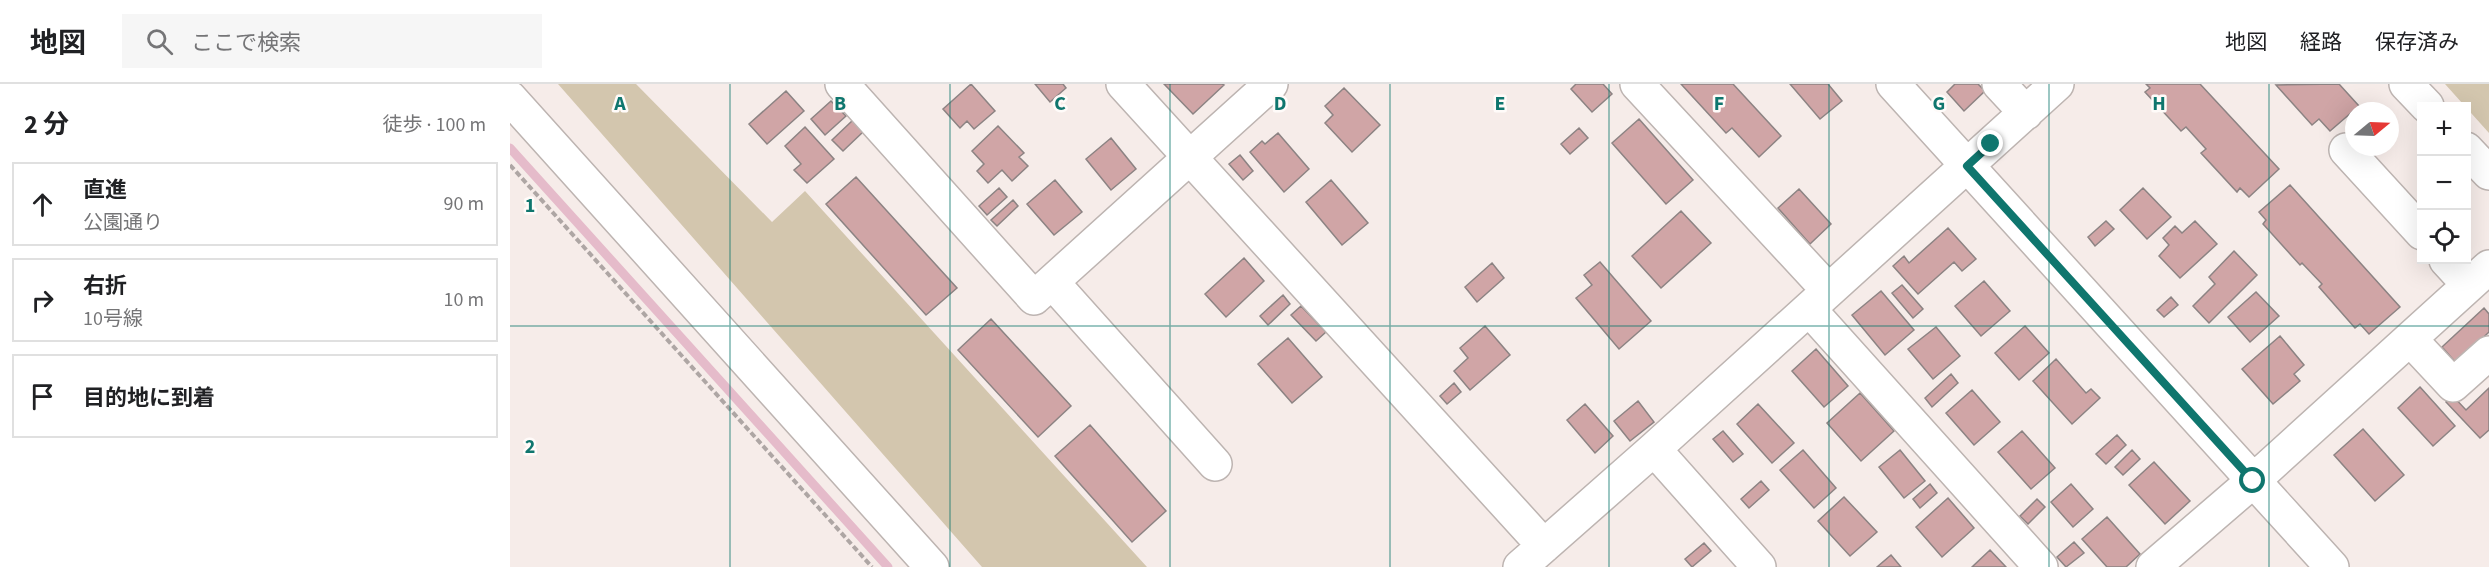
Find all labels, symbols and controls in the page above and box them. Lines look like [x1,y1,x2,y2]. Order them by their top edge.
search box [122,14,542,68]
text: 地図 [30,23,86,63]
icon: search [143,25,176,58]
text: ここで検索 [191,27,301,59]
text: 地図 [2225,27,2267,57]
text: 経路 [2300,27,2342,57]
text: 保存済み [2375,27,2459,57]
text: A [613,90,626,118]
text: B [834,90,846,118]
text: C [1054,90,1066,118]
text: D [1274,90,1286,118]
text: E [1495,90,1505,118]
text: F [1714,90,1724,118]
text: G [1933,90,1945,118]
text: H [2152,90,2166,118]
north arrow [2345,102,2399,156]
map controls [2417,102,2471,264]
button: + [2417,102,2471,156]
text: 2 分 [24,106,69,143]
text: 徒歩 · 100 m [383,111,486,139]
route end [1977,130,2003,156]
button: − [2417,156,2471,210]
text: 直進 [83,174,127,206]
icon: ahead [26,188,59,221]
text: 90 m [444,190,484,218]
text: 1 [525,192,535,220]
text: 公園通り [83,209,163,237]
button: locate [2417,210,2471,264]
text: 右折 [83,270,127,302]
icon: right [26,284,59,317]
text: 10 m [444,286,484,314]
text: 10号線 [83,305,143,333]
icon: arrive [26,380,59,413]
text: 目的地に到着 [83,382,215,414]
text: 2 [525,433,535,461]
route start [2239,467,2265,493]

